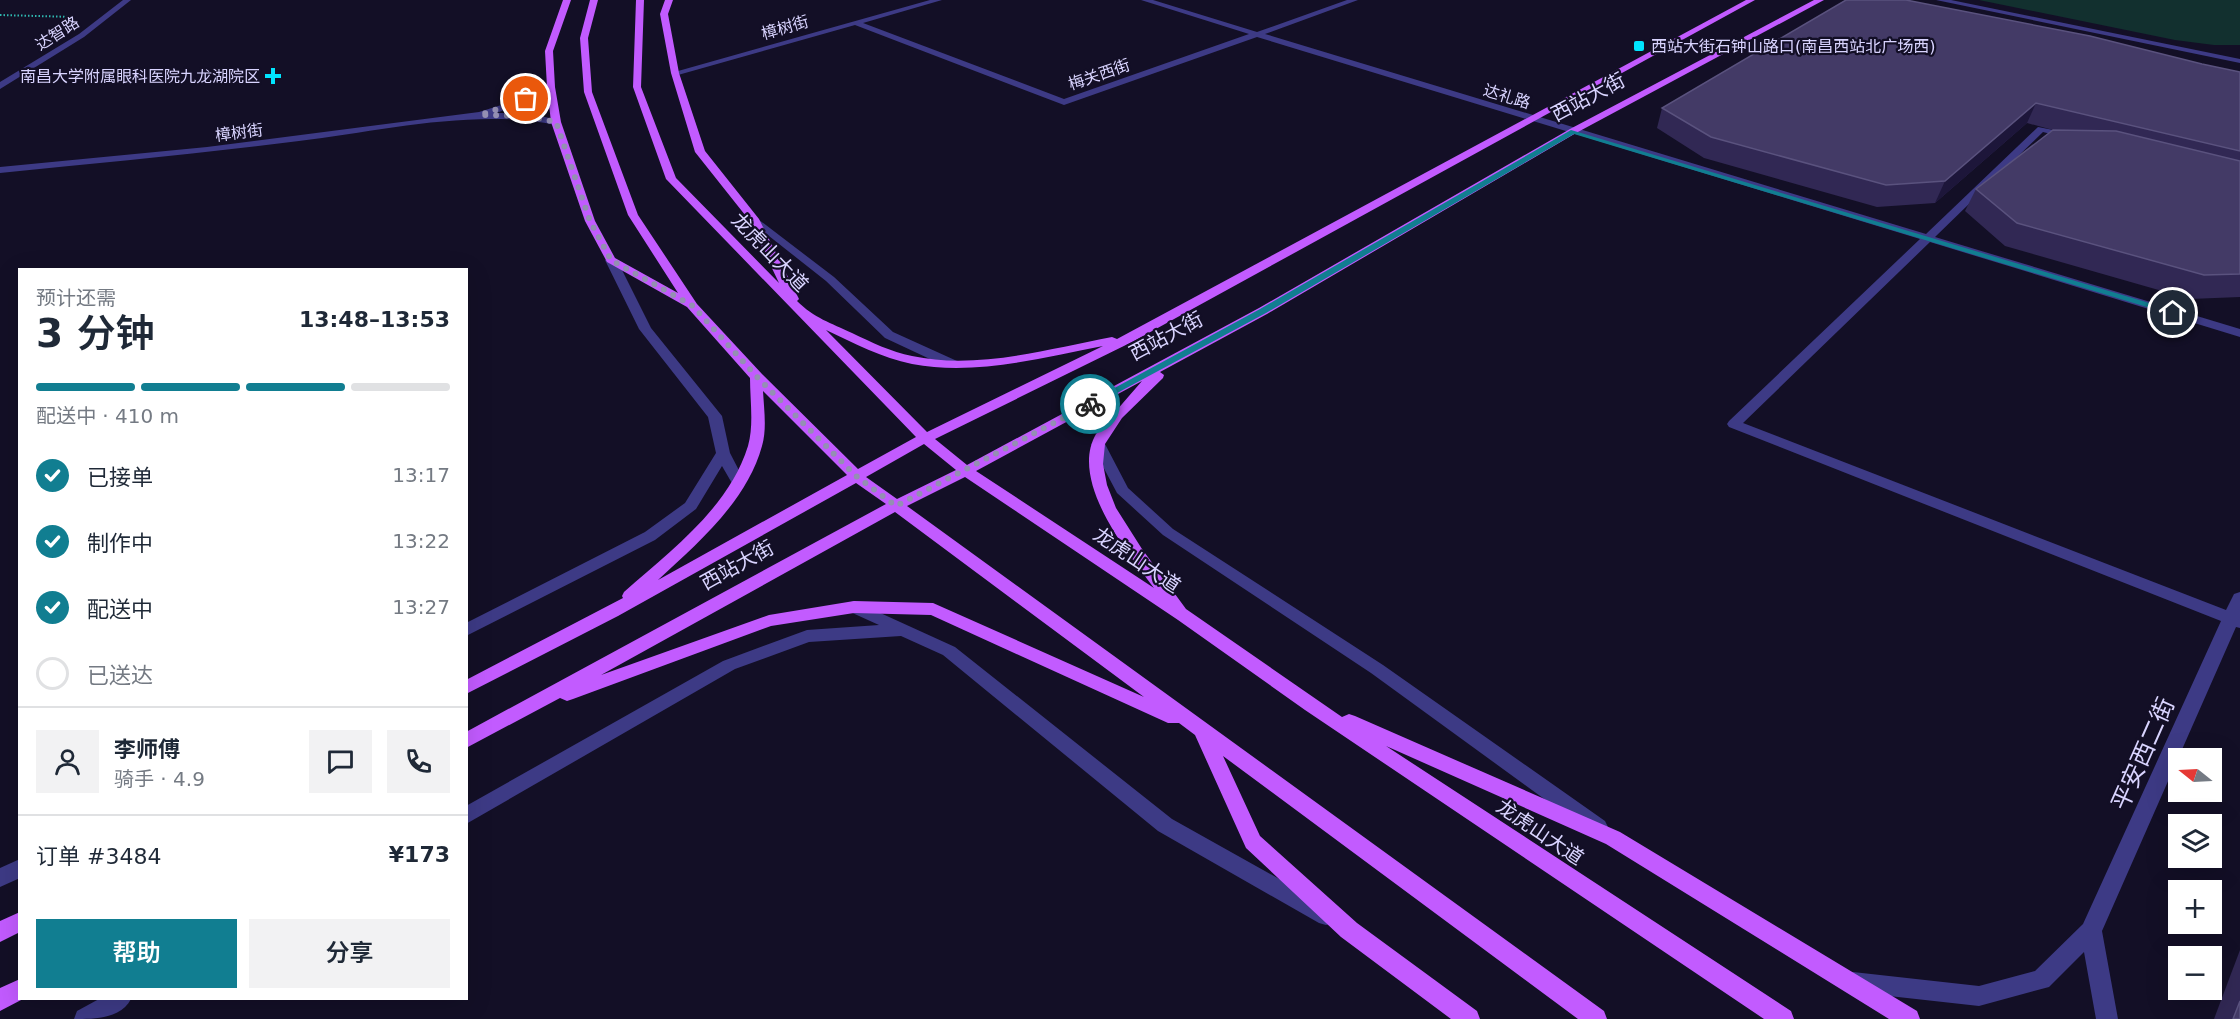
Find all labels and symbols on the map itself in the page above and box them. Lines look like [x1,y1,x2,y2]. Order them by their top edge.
street label: 达智路 [32,12,83,54]
street label: 樟树街 [759,12,811,43]
place label: 西站大街石钟山路口(南昌西站北广场西) [1651,37,1936,56]
marker: 西站大街石钟山路口(南昌西站北广场西) [1632,39,1646,53]
street label: 梅关西街 [1066,55,1133,94]
place label: 南昌大学附属眼科医院九龙湖院区 [20,67,260,86]
marker: 南昌大学附属眼科医院九龙湖院区 [264,67,282,85]
street label: 西站大街 [1547,68,1629,126]
pin [500,73,551,124]
street label: 达礼路 [1481,80,1533,113]
street label: 樟树街 [214,120,264,145]
street label: 龙虎山大道 [727,208,813,296]
pin [2147,287,2198,338]
street label: 西站大街 [1125,307,1207,365]
courier [1060,374,1120,434]
street label: 龙虎山大道 [1089,522,1185,598]
street label: 西站大街 [696,535,778,595]
street label: 平安西二街 [2106,693,2180,815]
north arrow [2168,748,2222,802]
street label: 龙虎山大道 [1492,794,1588,870]

